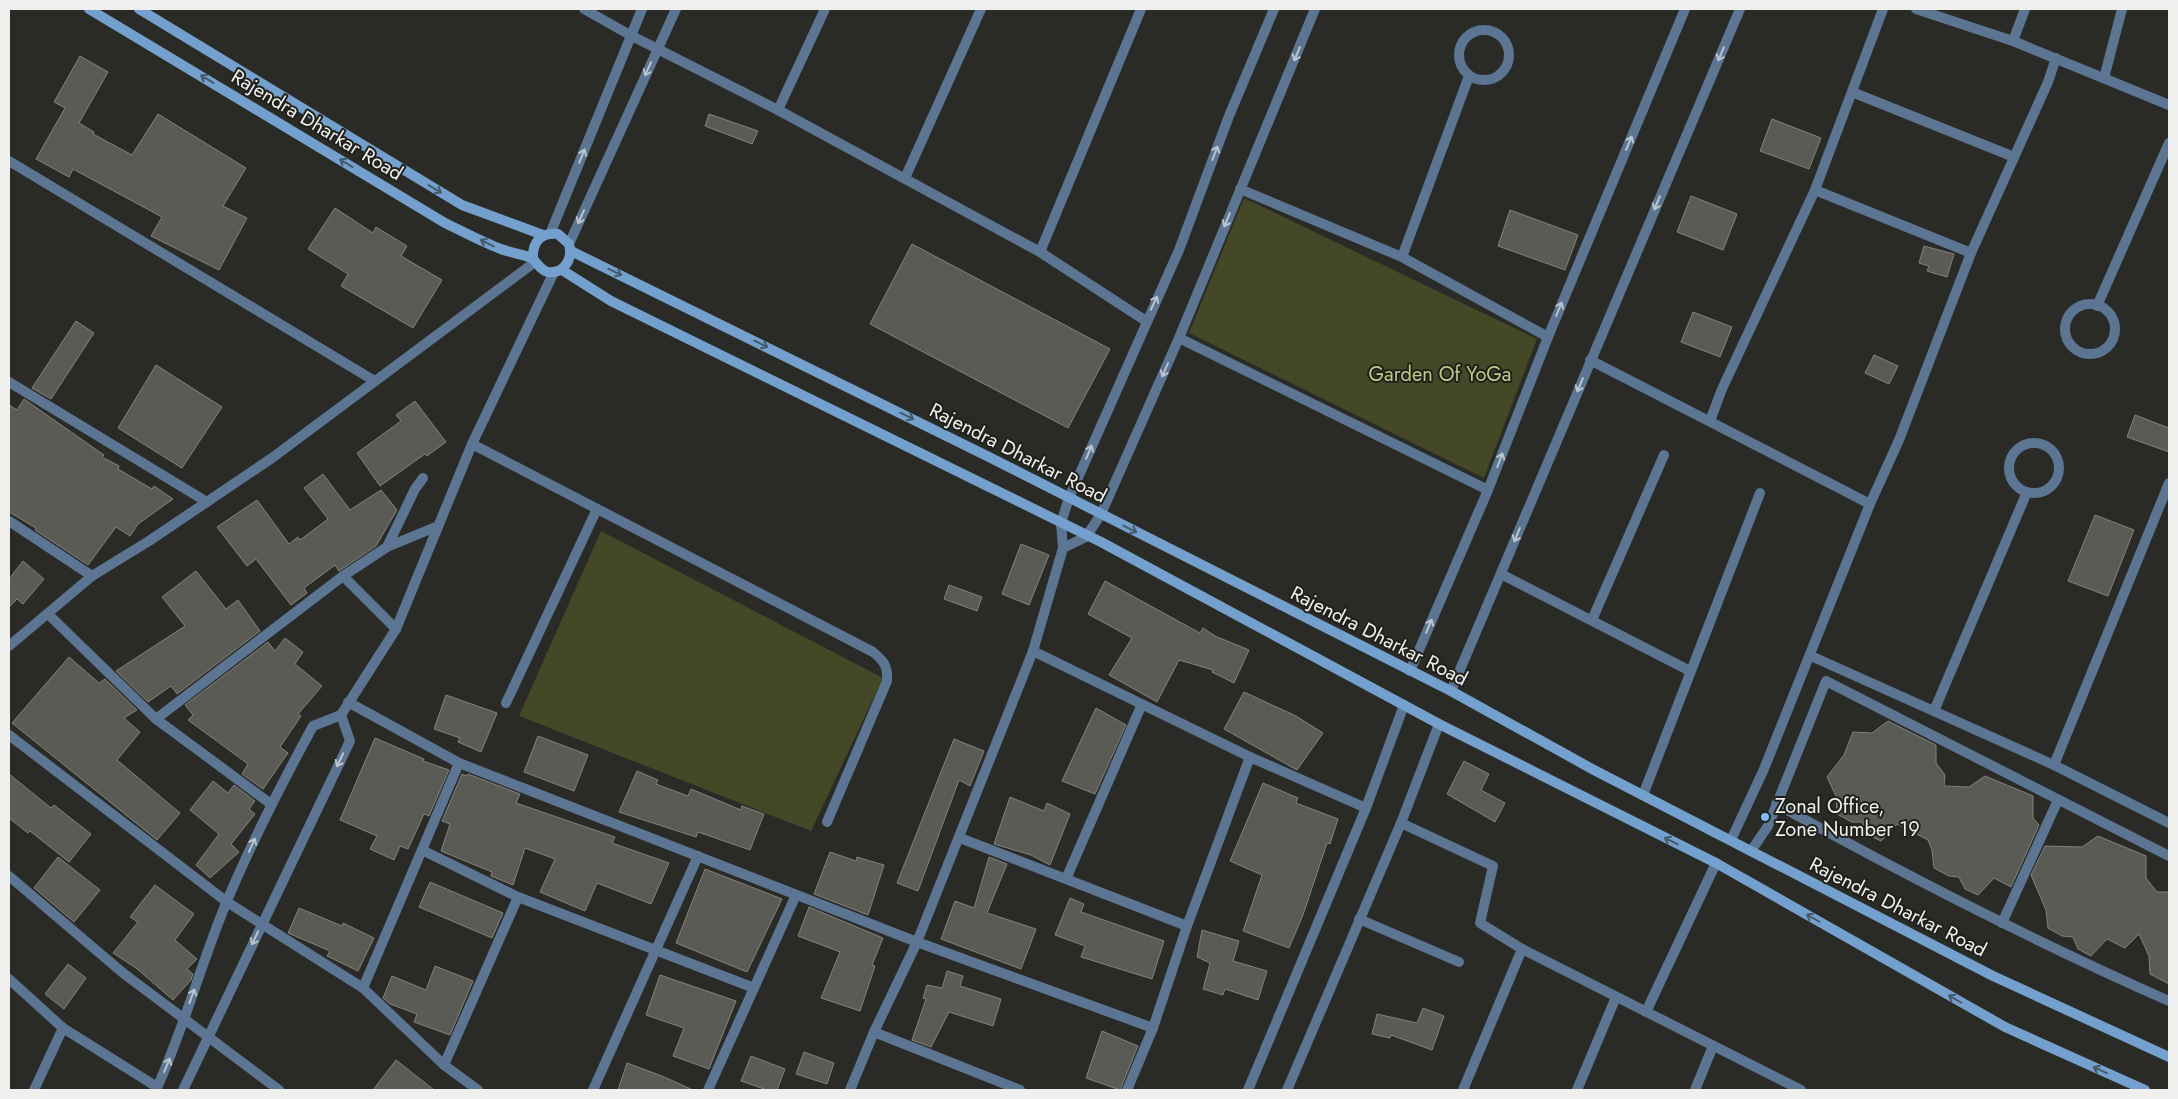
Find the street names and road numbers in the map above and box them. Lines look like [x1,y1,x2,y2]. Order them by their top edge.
street label: Rajendra Dharkar Road [226,62,408,188]
street label: Rajendra Dharkar Road [924,396,1112,510]
street label: Rajendra Dharkar Road [1285,579,1473,693]
street label: Rajendra Dharkar Road [1804,850,1992,964]

